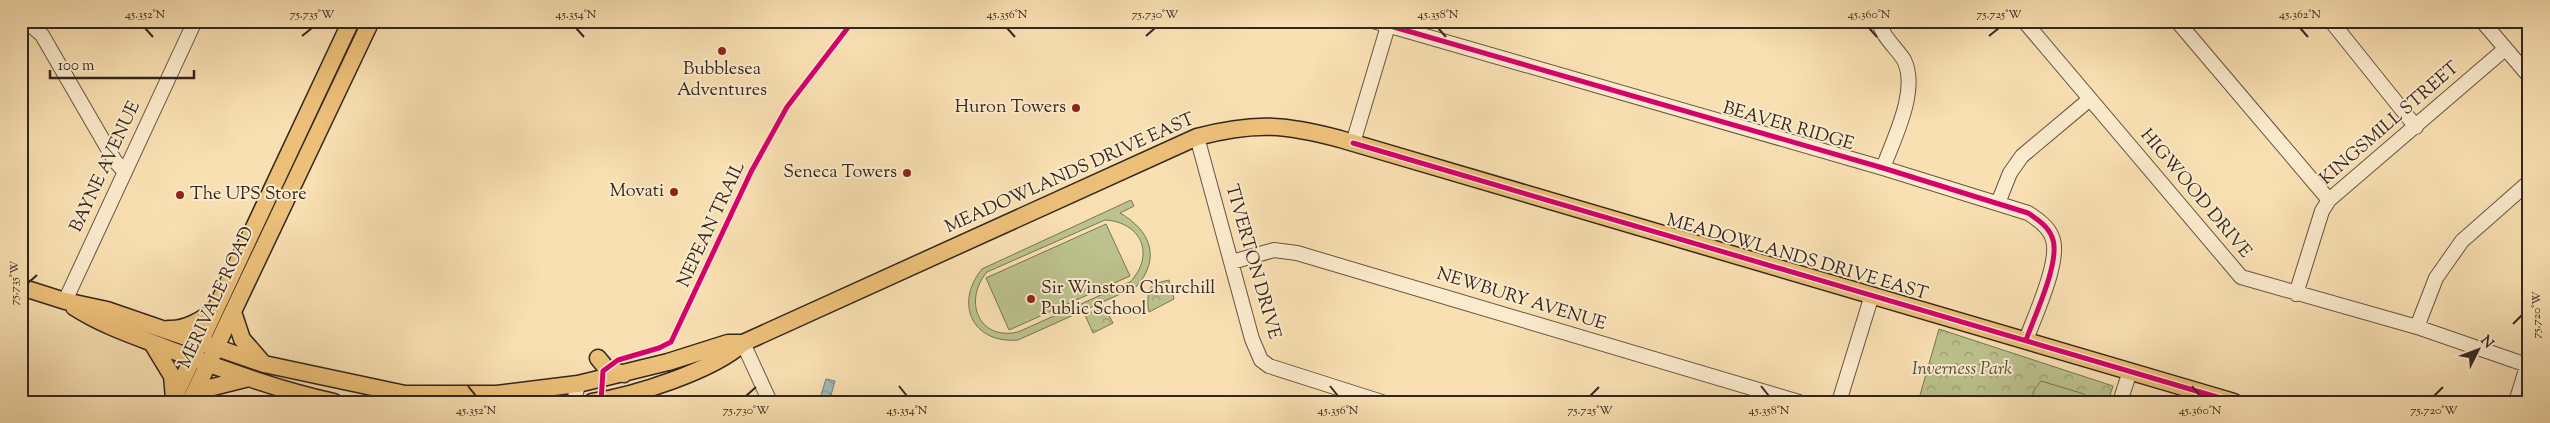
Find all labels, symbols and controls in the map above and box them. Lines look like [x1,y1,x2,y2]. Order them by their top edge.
text: 45.352°N [125,6,166,24]
text: 75.735°W [290,6,335,24]
text: 45.354°N [556,6,597,24]
text: 45.356°N [987,6,1028,24]
text: 75.730°W [1132,6,1179,24]
text: 45.358°N [1418,6,1459,24]
text: 45.360°N [1848,6,1891,24]
text: 75.725°W [1976,6,2022,24]
text: 45.362°N [2279,6,2321,24]
marker: Bubblesea Adventures [716,45,728,57]
scale bar [50,48,194,80]
text: 100 m [58,56,95,77]
street label: KINGSMILL STREET [2315,56,2466,192]
place label: Bubblesea Adventures [677,57,767,104]
place label: Huron Towers [955,95,1066,121]
street label: BEAVER RIDGE [1719,96,1857,158]
street label: BAYNE AVENUE [64,97,148,237]
marker: Huron Towers [1070,102,1082,114]
street label: MEADOWLANDS DRIVE EAST [941,107,1199,241]
street label: HIGWOOD DRIVE [2133,124,2257,264]
street label: NEPEAN TRAIL [671,158,753,292]
place label: Seneca Towers [783,160,897,186]
marker: Seneca Towers [901,167,913,179]
place label: Movati [610,179,664,205]
place label: The UPS Store [190,182,307,208]
street label: TIVERTON DRIVE [1217,182,1287,342]
marker: Movati [668,186,680,198]
marker: The UPS Store [174,189,186,201]
street label: MEADOWLANDS DRIVE EAST [1663,208,1931,308]
street label: MERIVALE ROAD [173,223,261,373]
text: 75.735°W [6,260,24,305]
street label: NEWBURY AVENUE [1433,262,1609,338]
place label: Sir Winston Churchill Public School [1041,276,1215,323]
text: 75.720°W [2528,291,2546,339]
marker: Sir Winston Churchill Public School [1025,293,1037,305]
north arrow [2452,326,2502,376]
text: N [2475,332,2497,353]
park label: Inverness Park [1912,357,2012,383]
text: 45.352°N [456,402,497,420]
text: 75.730°W [723,402,770,420]
text: 45.354°N [887,402,928,420]
text: 45.356°N [1318,402,1359,420]
text: 75.725°W [1567,402,1613,420]
text: 45.358°N [1749,402,1790,420]
text: 45.360°N [2179,402,2222,420]
text: 75.720°W [2410,402,2458,420]

